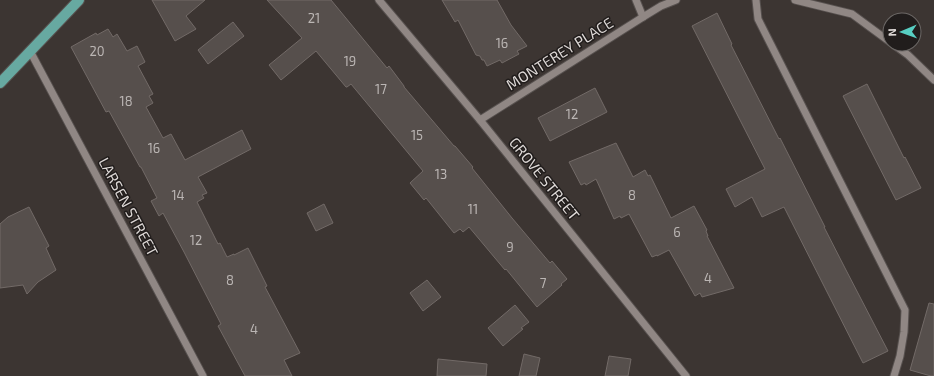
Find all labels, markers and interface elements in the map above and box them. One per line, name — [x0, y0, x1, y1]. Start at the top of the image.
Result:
house number: 21 — [308, 10, 320, 26]
north arrow — [882, 12, 922, 52]
street label: MONTEREY PLACE — [503, 13, 616, 93]
text: N — [885, 28, 898, 37]
house number: 16 — [496, 35, 508, 51]
house number: 20 — [89, 43, 105, 59]
house number: 19 — [344, 53, 356, 69]
house number: 17 — [375, 81, 387, 97]
house number: 18 — [119, 93, 133, 109]
house number: 12 — [566, 106, 578, 122]
house number: 15 — [411, 127, 423, 143]
street label: GROVE STREET — [506, 133, 584, 224]
house number: 16 — [148, 140, 160, 156]
street label: LARSEN STREET — [95, 154, 163, 259]
house number: 13 — [435, 166, 447, 182]
house number: 14 — [171, 187, 185, 203]
house number: 8 — [628, 187, 636, 203]
house number: 11 — [468, 201, 478, 217]
house number: 6 — [673, 224, 681, 240]
house number: 12 — [190, 232, 202, 248]
house number: 9 — [506, 239, 514, 255]
house number: 4 — [704, 270, 712, 286]
house number: 8 — [226, 272, 234, 288]
house number: 7 — [540, 275, 547, 291]
house number: 4 — [250, 321, 258, 337]

